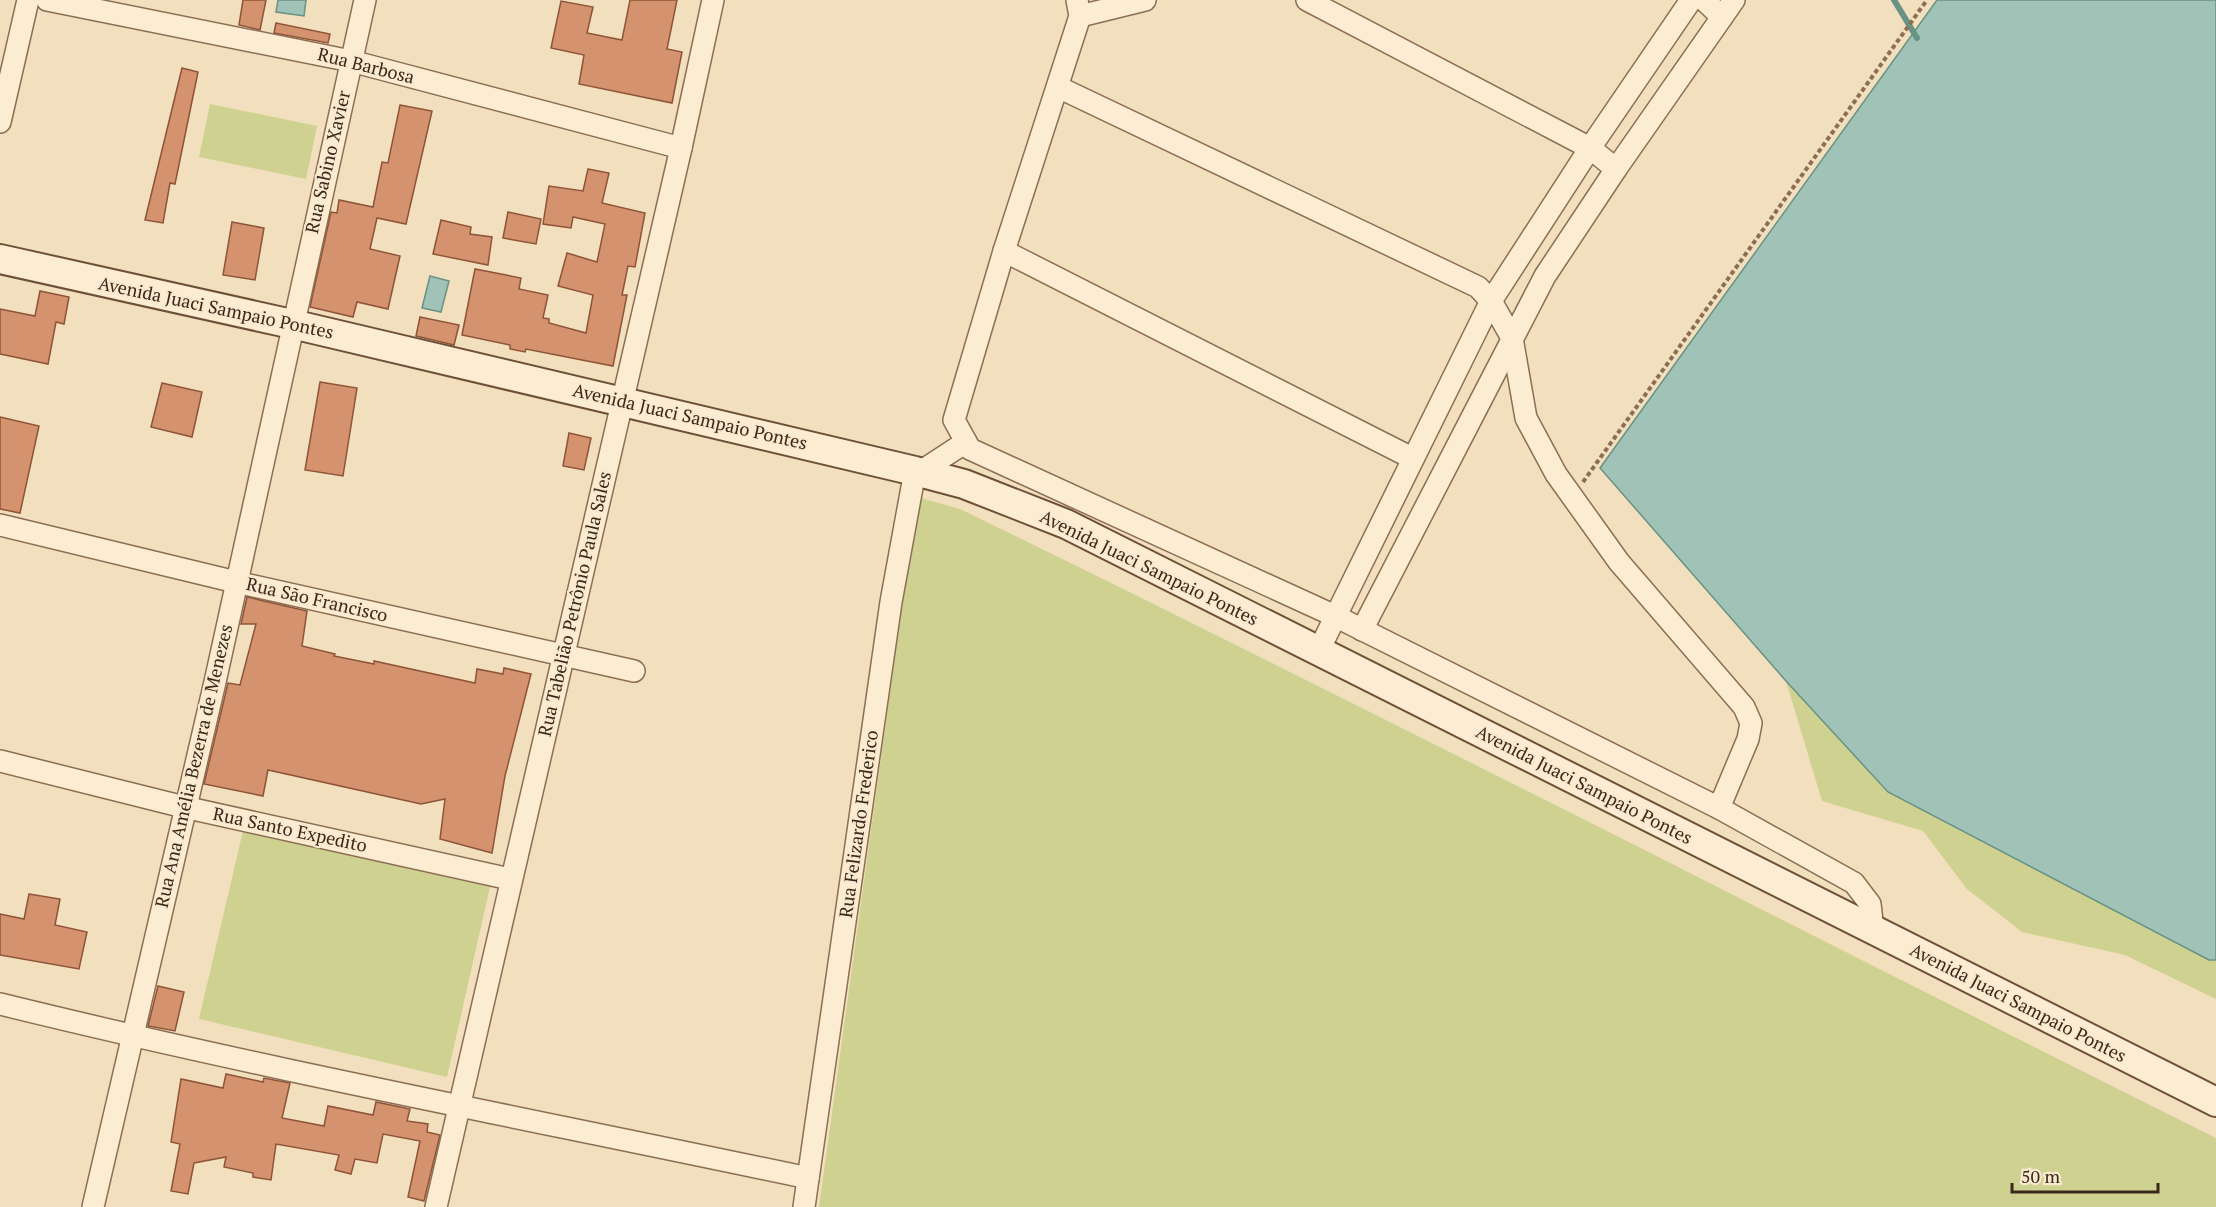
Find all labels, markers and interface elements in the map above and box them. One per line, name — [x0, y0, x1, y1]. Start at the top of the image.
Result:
street label: Rua Barbosa — [315, 41, 417, 89]
street label: Rua Sabino Xavier — [299, 88, 355, 236]
street label: Avenida Juaci Sampaio Pontes — [96, 270, 336, 344]
street label: Avenida Juaci Sampaio Pontes — [571, 377, 810, 455]
street label: Rua Tabelião Petrônio Paula Sales — [532, 469, 616, 739]
street label: Avenida Juaci Sampaio Pontes — [1036, 504, 1262, 630]
street label: Rua São Francisco — [244, 571, 390, 627]
street label: Rua Ana Amélia Bezerra de Menezes — [149, 622, 237, 910]
street label: Avenida Juaci Sampaio Pontes — [1472, 719, 1697, 849]
street label: Rua Felizardo Frederico — [833, 728, 883, 919]
street label: Rua Santo Expedito — [211, 801, 369, 857]
street label: Avenida Juaci Sampaio Pontes — [1906, 937, 2131, 1067]
scale bar — [2012, 1156, 2158, 1194]
text: 50 m — [2021, 1164, 2061, 1188]

